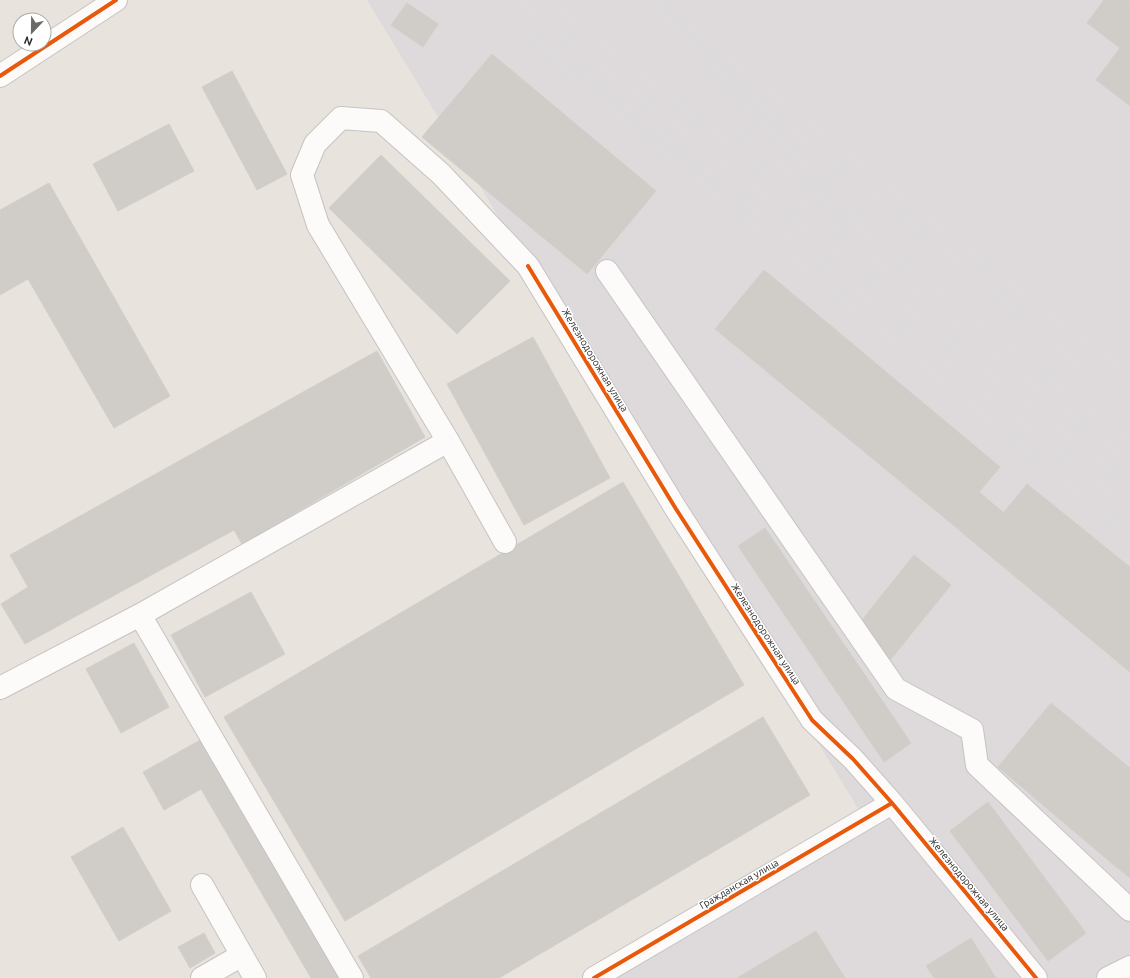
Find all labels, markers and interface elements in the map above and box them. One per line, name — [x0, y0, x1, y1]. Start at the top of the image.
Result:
north arrow — [12, 12, 52, 52]
text: N — [22, 34, 34, 48]
street label: Железнодорожная улица — [560, 306, 630, 414]
street label: Железнодорожная улица — [729, 581, 803, 687]
street label: Железнодорожная улица — [927, 835, 1011, 933]
street label: Гражданская улица — [697, 857, 781, 911]

